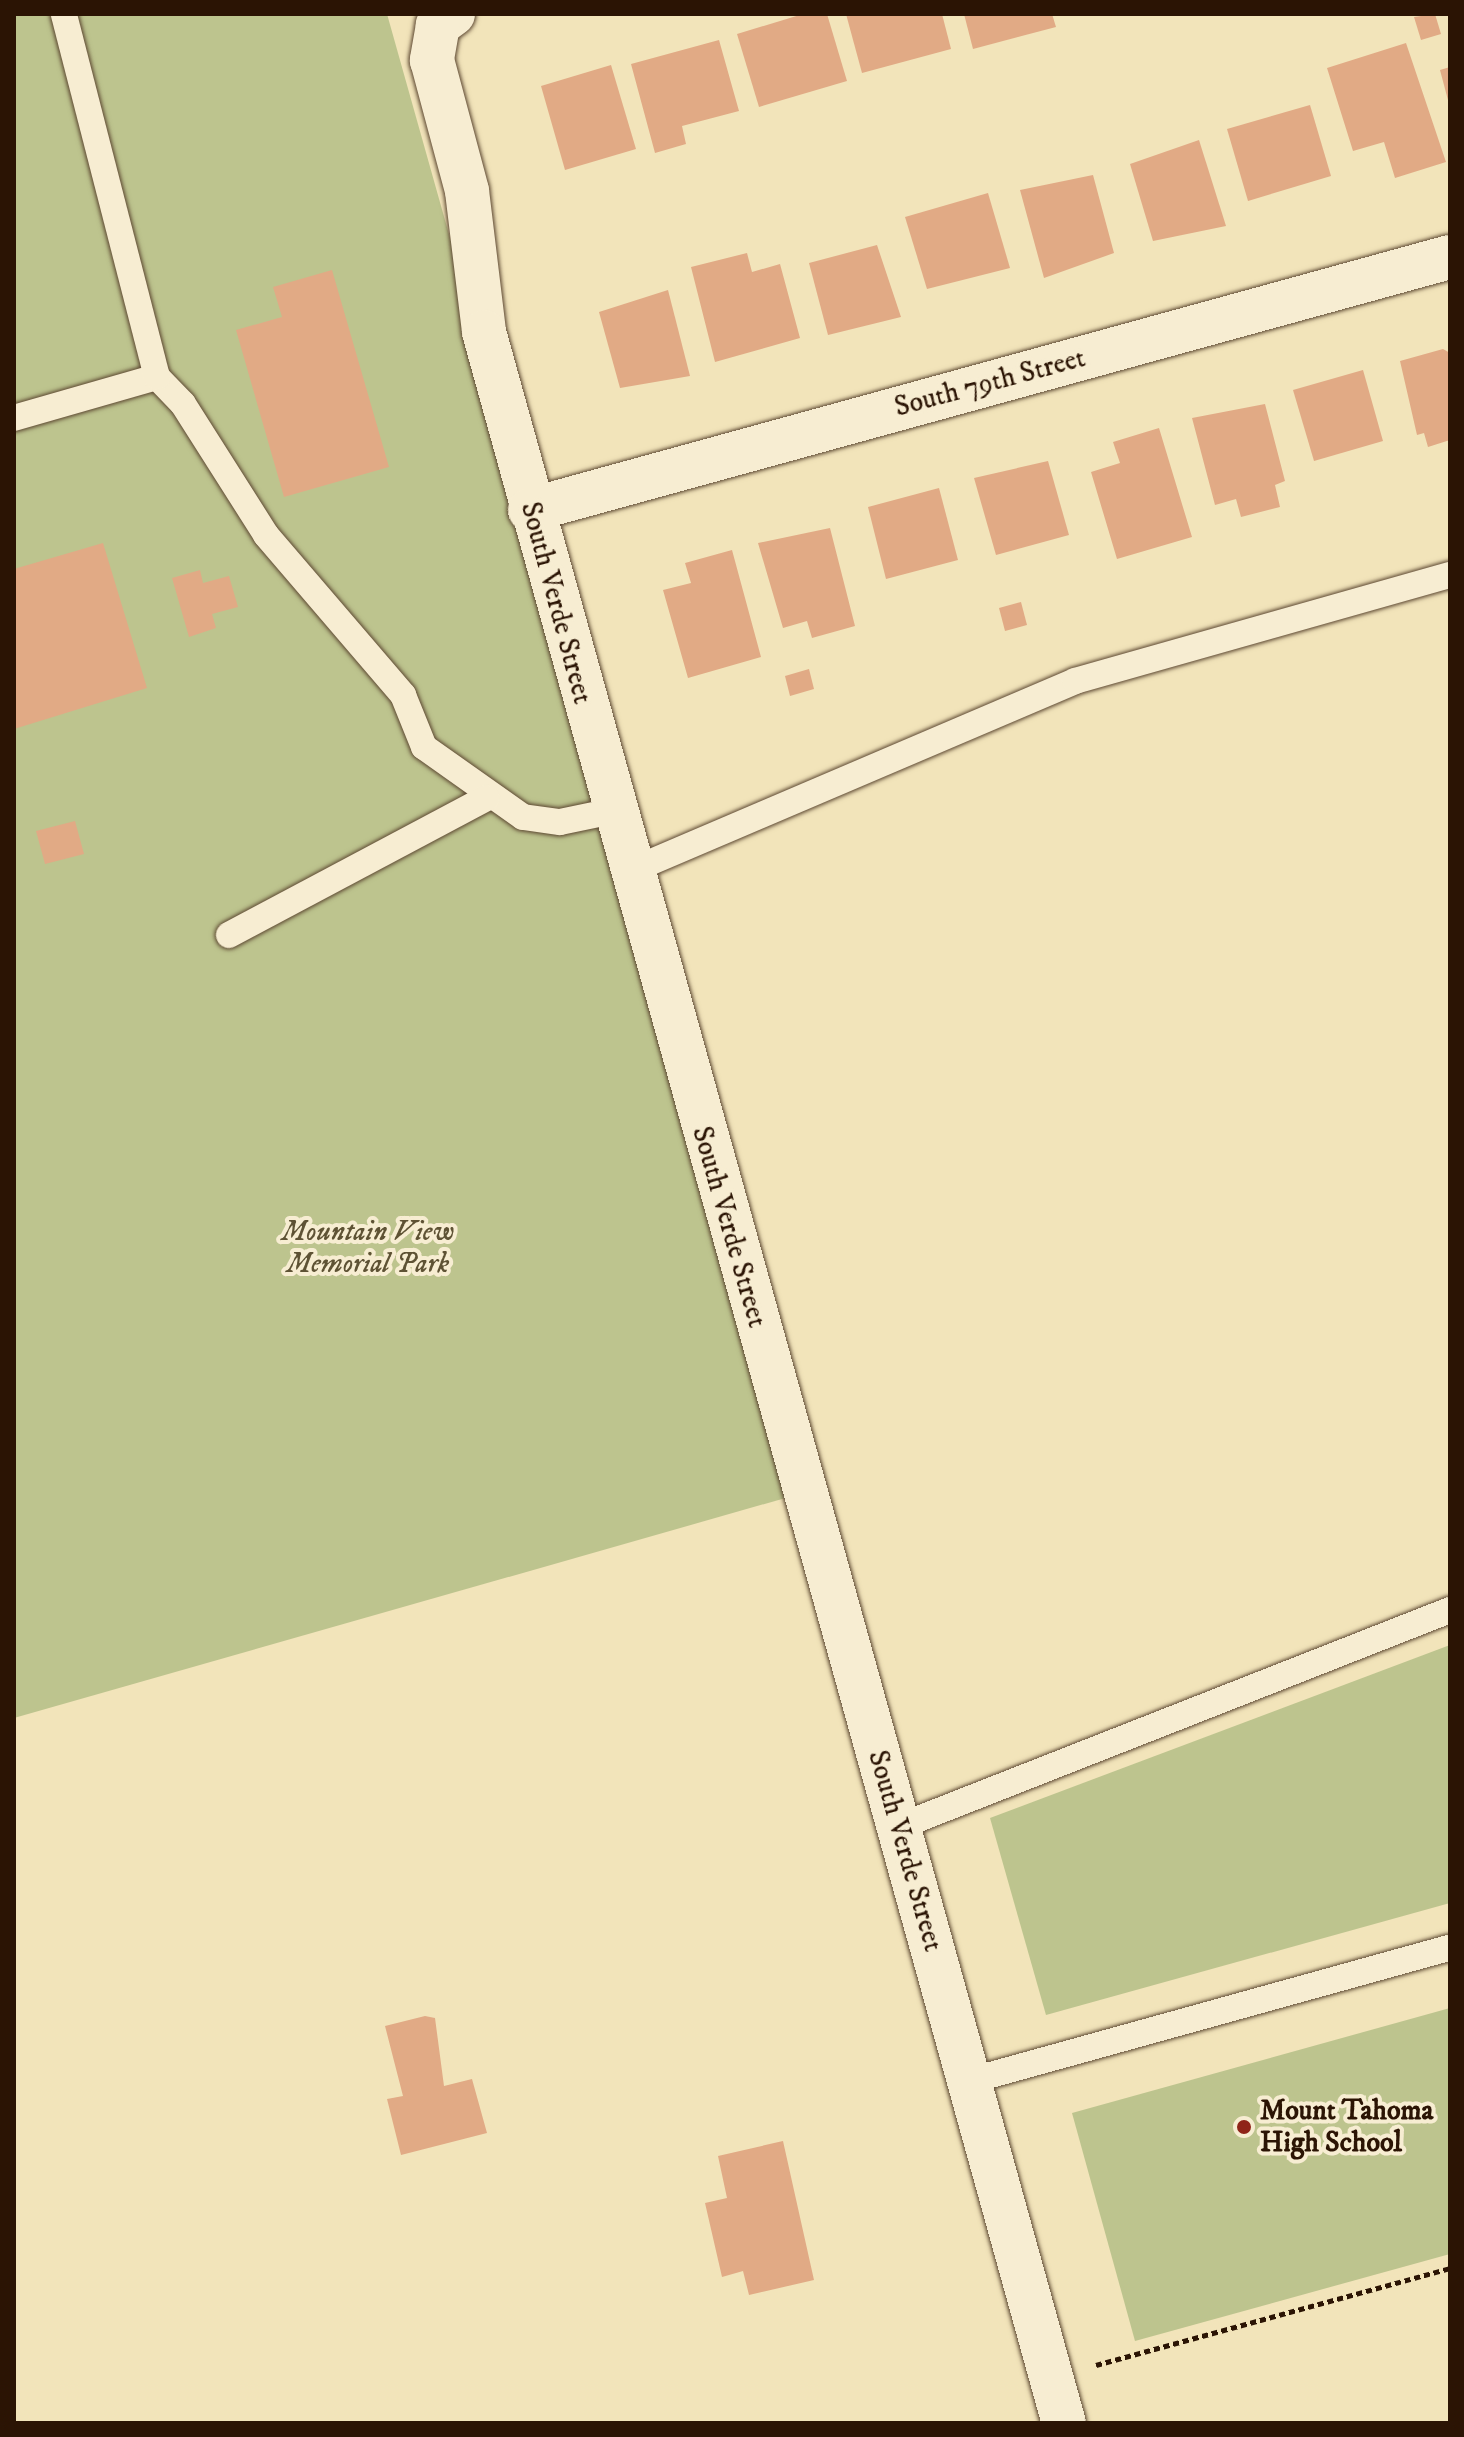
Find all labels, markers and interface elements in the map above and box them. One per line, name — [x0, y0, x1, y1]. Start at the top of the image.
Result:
street label: South 79th Street — [891, 341, 1089, 425]
street label: South Verde Street — [513, 498, 599, 708]
street label: South Verde Street — [684, 1123, 774, 1331]
park label: Mountain View Memorial Park — [282, 1215, 454, 1281]
street label: South Verde Street — [860, 1747, 950, 1955]
place label: Mount Tahoma High School — [1260, 2094, 1434, 2160]
marker: Mount Tahoma High School — [1235, 2118, 1253, 2136]

